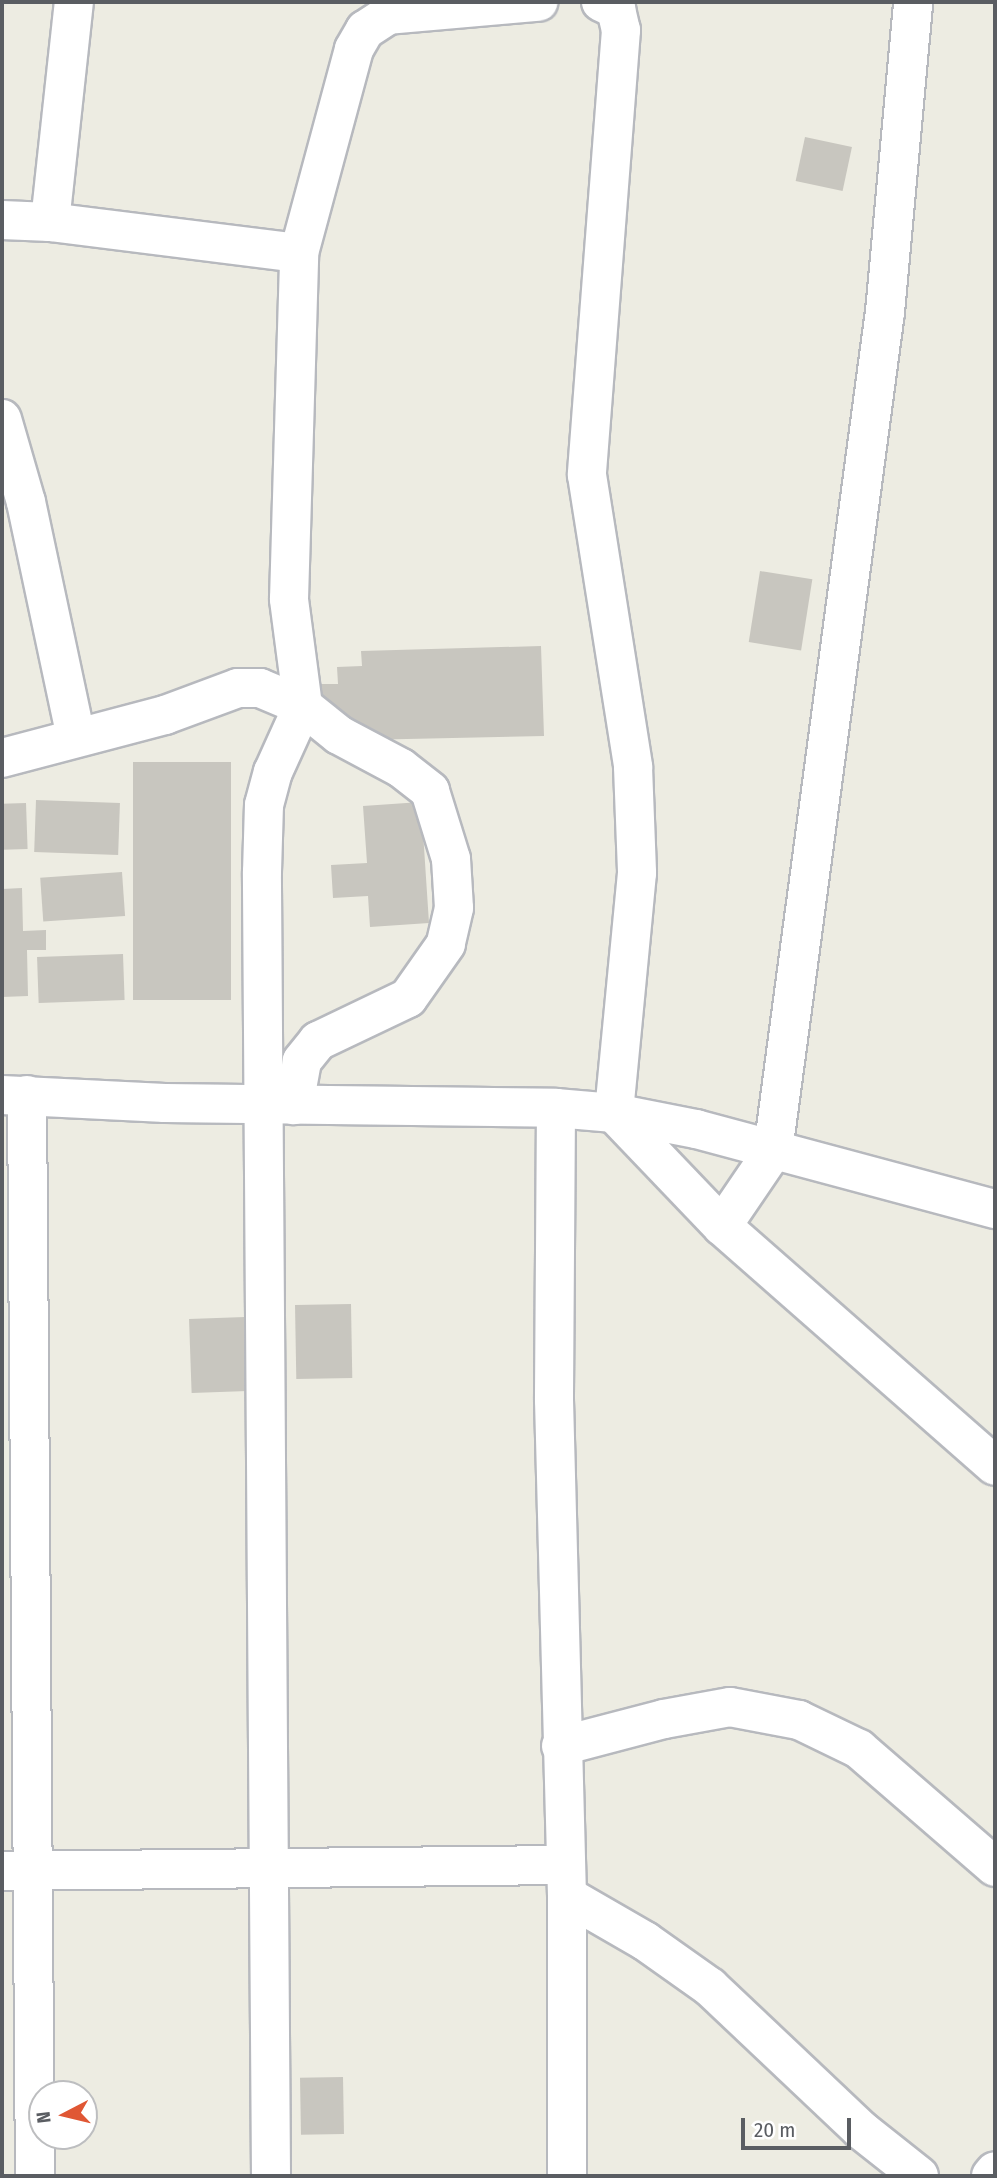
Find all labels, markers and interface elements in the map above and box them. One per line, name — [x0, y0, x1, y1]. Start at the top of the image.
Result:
north arrow — [28, 2080, 98, 2150]
scale bar — [745, 2104, 855, 2148]
text: N — [32, 2110, 56, 2124]
text: 20 m — [754, 2117, 795, 2143]

